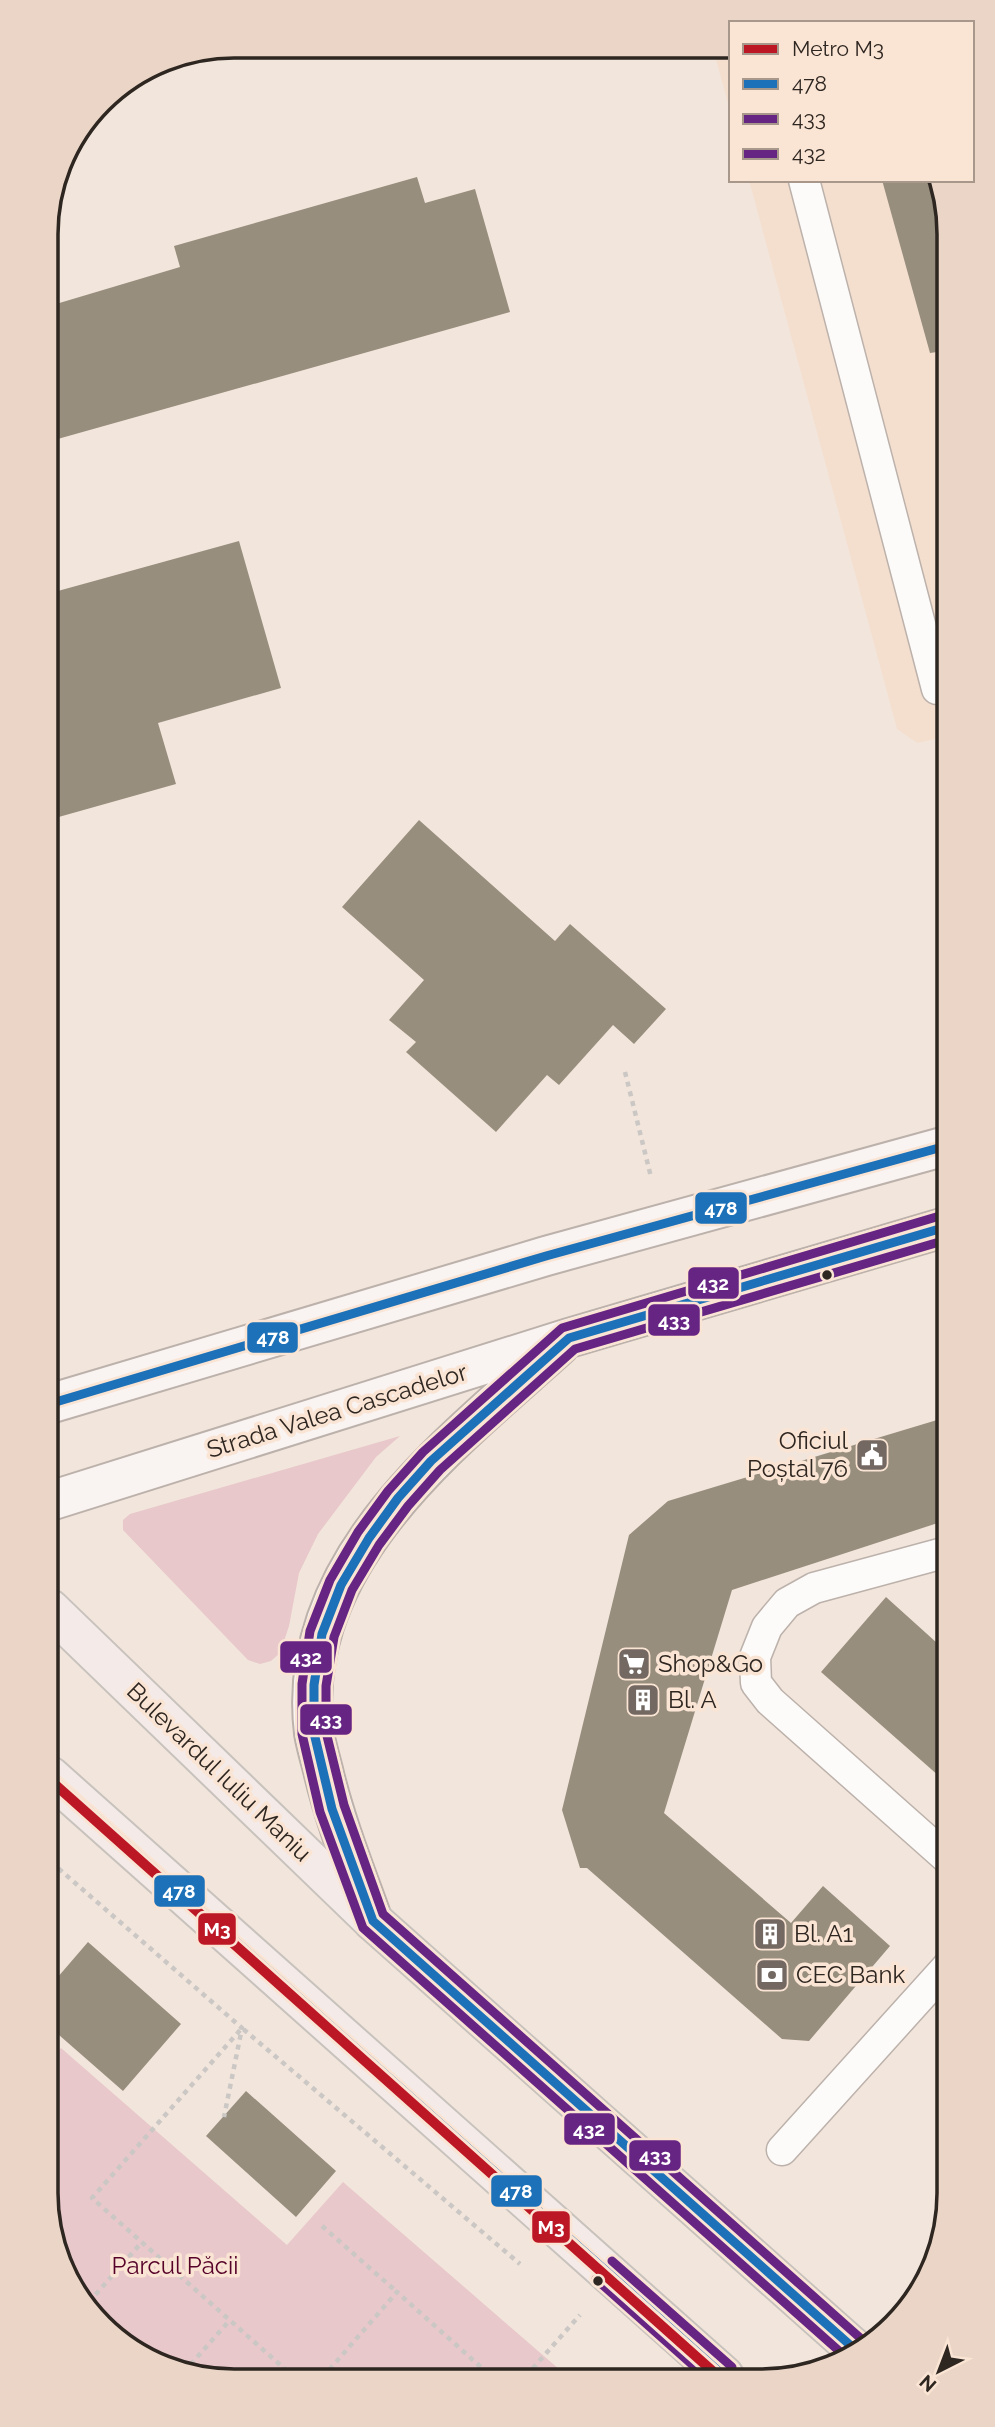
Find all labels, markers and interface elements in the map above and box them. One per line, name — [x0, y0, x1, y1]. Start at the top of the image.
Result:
legend — [729, 21, 974, 182]
text: Metro M3 — [792, 36, 884, 61]
text: 478 — [792, 71, 827, 96]
text: 433 — [792, 106, 826, 131]
text: 432 — [792, 141, 826, 166]
line badge: 478 — [694, 1191, 748, 1225]
text: 478 — [705, 1197, 737, 1219]
line badge: 432 — [687, 1266, 740, 1300]
unlabelled marker — [820, 1268, 834, 1282]
text: 432 — [697, 1272, 729, 1294]
line badge: 433 — [647, 1303, 701, 1337]
text: 433 — [658, 1309, 690, 1331]
line badge: 478 — [246, 1321, 299, 1354]
text: 478 — [257, 1326, 289, 1348]
street label: Strada Valea Cascadelor — [203, 1357, 471, 1464]
place label: Oficiul Poștal 76 — [747, 1426, 848, 1483]
public building icon: Oficiul Poștal 76 — [853, 1436, 891, 1474]
line badge: 432 — [279, 1640, 333, 1674]
supermarket icon: Shop&Go — [615, 1645, 653, 1683]
text: 432 — [290, 1646, 322, 1668]
place label: Shop&Go — [658, 1649, 763, 1678]
street label: Bulevardul Iuliu Maniu — [121, 1676, 318, 1867]
building icon: Bl. A — [624, 1681, 662, 1719]
place label: Bl. A — [668, 1685, 717, 1714]
line badge: 433 — [299, 1703, 353, 1736]
text: 433 — [310, 1708, 342, 1730]
line badge: 478 — [153, 1874, 206, 1908]
text: 478 — [163, 1880, 195, 1902]
line badge: M3 — [197, 1912, 237, 1946]
building icon: Bl. A1 — [751, 1915, 789, 1953]
text: M3 — [203, 1918, 231, 1940]
place label: Bl. A1 — [794, 1919, 853, 1948]
bank icon: CEC Bank — [753, 1956, 791, 1994]
place label: CEC Bank — [796, 1960, 905, 1989]
line badge: 432 — [563, 2112, 616, 2146]
text: 432 — [573, 2118, 605, 2140]
line badge: 433 — [628, 2139, 682, 2172]
text: 433 — [639, 2144, 671, 2166]
line badge: 478 — [490, 2174, 543, 2208]
text: 478 — [500, 2180, 532, 2202]
line badge: M3 — [531, 2210, 571, 2244]
text: M3 — [537, 2216, 565, 2238]
park label: Parcul Păcii — [112, 2251, 238, 2280]
unlabelled marker — [591, 2274, 605, 2288]
north arrow — [904, 2336, 974, 2406]
text: N — [915, 2371, 940, 2397]

